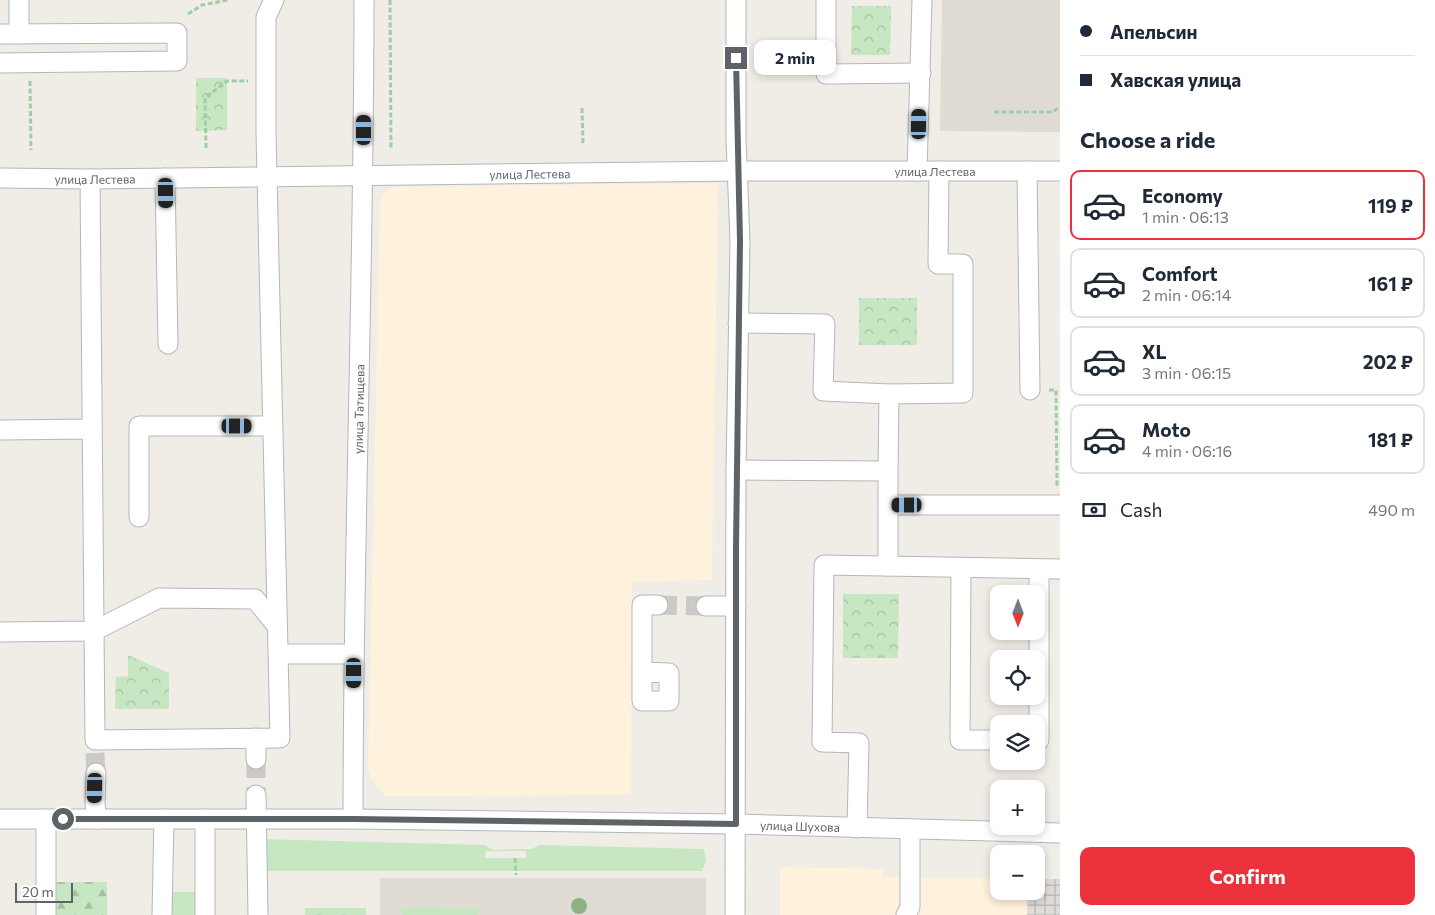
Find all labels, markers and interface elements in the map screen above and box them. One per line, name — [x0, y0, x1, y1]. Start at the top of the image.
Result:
text: Апельсин — [1110, 20, 1197, 43]
callout: 2 min — [754, 40, 836, 76]
route end — [725, 47, 747, 69]
text: 2 min — [775, 48, 815, 67]
text: Хавская улица — [1110, 68, 1241, 91]
car — [911, 109, 926, 139]
car — [356, 115, 371, 145]
text: Choose a ride — [1080, 126, 1215, 153]
street label: улица Лестева — [894, 164, 975, 178]
street label: улица Лестева — [489, 166, 571, 181]
street label: улица Лестева — [54, 171, 136, 186]
car — [158, 178, 173, 208]
icon: car — [1082, 183, 1127, 228]
text: Economy — [1142, 184, 1223, 207]
text: 119 ₽ — [1368, 194, 1413, 217]
text: 1 min · 06:13 — [1142, 207, 1229, 226]
icon: car — [1082, 261, 1127, 306]
text: Comfort — [1142, 262, 1218, 285]
text: 161 ₽ — [1368, 272, 1413, 295]
text: 2 min · 06:14 — [1142, 285, 1231, 304]
icon: car — [1082, 339, 1127, 384]
text: XL — [1142, 340, 1167, 363]
text: 202 ₽ — [1363, 350, 1413, 373]
text: 3 min · 06:15 — [1142, 363, 1231, 382]
street label: улица Татищева — [351, 364, 366, 454]
icon: car — [1082, 417, 1127, 462]
text: Moto — [1142, 418, 1191, 441]
car — [222, 419, 252, 434]
text: 181 ₽ — [1368, 428, 1413, 451]
text: 4 min · 06:16 — [1142, 441, 1232, 460]
icon: cash — [1080, 496, 1108, 524]
car — [892, 498, 922, 513]
text: Cash — [1120, 498, 1162, 521]
text: 490 m — [1368, 500, 1415, 519]
north arrow — [990, 585, 1045, 640]
map controls — [990, 585, 1045, 900]
button: locate — [990, 650, 1045, 705]
car — [346, 658, 361, 688]
button: layers — [990, 715, 1045, 770]
car — [87, 773, 102, 803]
button: + — [990, 780, 1045, 835]
route start — [52, 808, 74, 830]
street label: улица Шухова — [760, 818, 840, 834]
button: − — [990, 845, 1045, 900]
button: Confirm — [1080, 847, 1415, 905]
scale bar — [15, 880, 72, 903]
text: 20 m — [22, 883, 54, 900]

